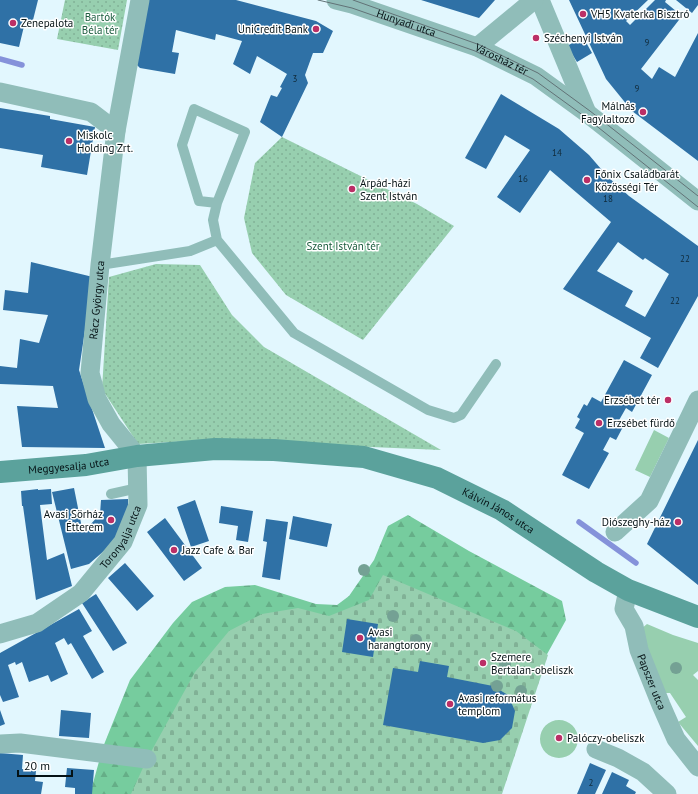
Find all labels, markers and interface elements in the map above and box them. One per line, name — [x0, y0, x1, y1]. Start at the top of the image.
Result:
street label: Hunyadi utca — [375, 6, 438, 39]
place label: VH5 Kvaterka Bisztró — [590, 7, 689, 21]
marker: VH5 Kvaterka Bisztró — [578, 9, 588, 19]
park label: Bartók Béla tér — [82, 10, 119, 37]
place label: Zenepalota — [21, 16, 73, 30]
marker: Zenepalota — [8, 18, 18, 28]
place label: UniCredit Bank — [238, 22, 309, 36]
marker: UniCredit Bank — [311, 24, 321, 34]
place label: Széchenyi István — [544, 31, 622, 45]
marker: Széchenyi István — [531, 33, 541, 43]
house number: 9 — [645, 37, 650, 48]
street label: Városház tér — [472, 40, 531, 78]
house number: 3 — [293, 73, 298, 84]
house number: 9 — [635, 83, 640, 94]
place label: Málnás Fagylaltozó — [581, 99, 635, 126]
marker: Málnás Fagylaltozó — [638, 107, 648, 117]
place label: Miskolc Holding Zrt. — [77, 128, 133, 155]
marker: Miskolc Holding Zrt. — [64, 136, 74, 146]
house number: 14 — [552, 147, 562, 158]
place label: Főnix Családbarát Közösségi Tér — [595, 167, 679, 194]
house number: 16 — [518, 173, 528, 184]
marker: Főnix Családbarát Közösségi Tér — [582, 175, 592, 185]
place label: Árpád-házi Szent István — [360, 176, 417, 203]
marker: Árpád-házi Szent István — [347, 184, 357, 194]
house number: 18 — [603, 193, 613, 204]
park label: Szent István tér — [306, 239, 380, 253]
house number: 22 — [680, 253, 690, 264]
street label: Rácz György utca — [86, 260, 107, 340]
house number: 22 — [670, 295, 680, 306]
place label: Erzsébet tér — [604, 393, 660, 407]
marker: Erzsébet tér — [663, 395, 673, 405]
place label: Erzsébet fürdő — [607, 416, 675, 430]
marker: Erzsébet fürdő — [594, 418, 604, 428]
street label: Meggyesalja utca — [28, 454, 110, 477]
street label: Kálvin János utca — [460, 485, 537, 536]
street label: Toronyalja utca — [97, 503, 144, 572]
place label: Avasi Sörház Étterem — [44, 507, 103, 534]
marker: Avasi Sörház Étterem — [106, 515, 116, 525]
place label: Diószeghy-ház — [602, 515, 670, 529]
marker: Diószeghy-ház — [673, 517, 683, 527]
place label: Jazz Cafe & Bar — [181, 543, 254, 557]
marker: Jazz Cafe & Bar — [169, 545, 179, 555]
place label: Avasi harangtorony — [368, 625, 432, 652]
marker: Avasi harangtorony — [355, 633, 365, 643]
place label: Szemere Bertalan-obeliszk — [491, 650, 574, 677]
street label: Papszer utca — [634, 652, 669, 712]
marker: Szemere Bertalan-obeliszk — [478, 658, 488, 668]
place label: Avasi református templom — [458, 691, 537, 718]
marker: Avasi református templom — [445, 699, 455, 709]
place label: Palóczy-obeliszk — [567, 731, 645, 745]
marker: Palóczy-obeliszk — [554, 733, 564, 743]
scale bar — [18, 752, 72, 778]
text: 20 m — [24, 758, 50, 773]
house number: 2 — [589, 777, 594, 788]

